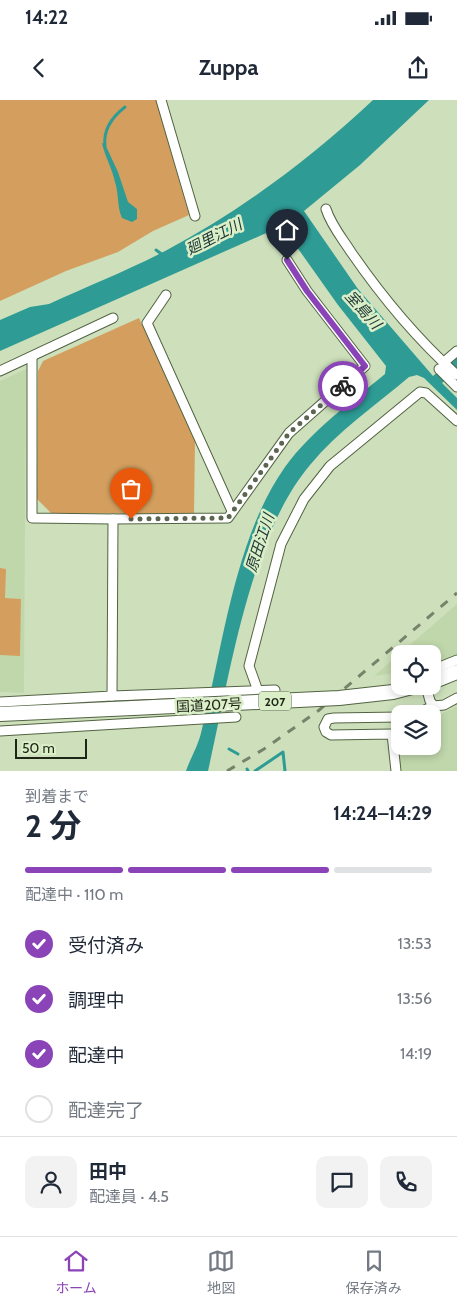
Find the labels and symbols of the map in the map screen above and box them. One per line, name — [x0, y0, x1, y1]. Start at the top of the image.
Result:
pin — [266, 209, 308, 260]
water label: 廻里江川 — [183, 214, 247, 259]
water label: 室島川 — [341, 287, 386, 334]
courier — [318, 361, 368, 411]
pin — [110, 468, 152, 519]
water label: 原田江川 — [242, 510, 278, 574]
road number: 207 — [259, 692, 291, 710]
street label: 国道207号 — [176, 694, 242, 716]
scale bar — [15, 736, 88, 759]

